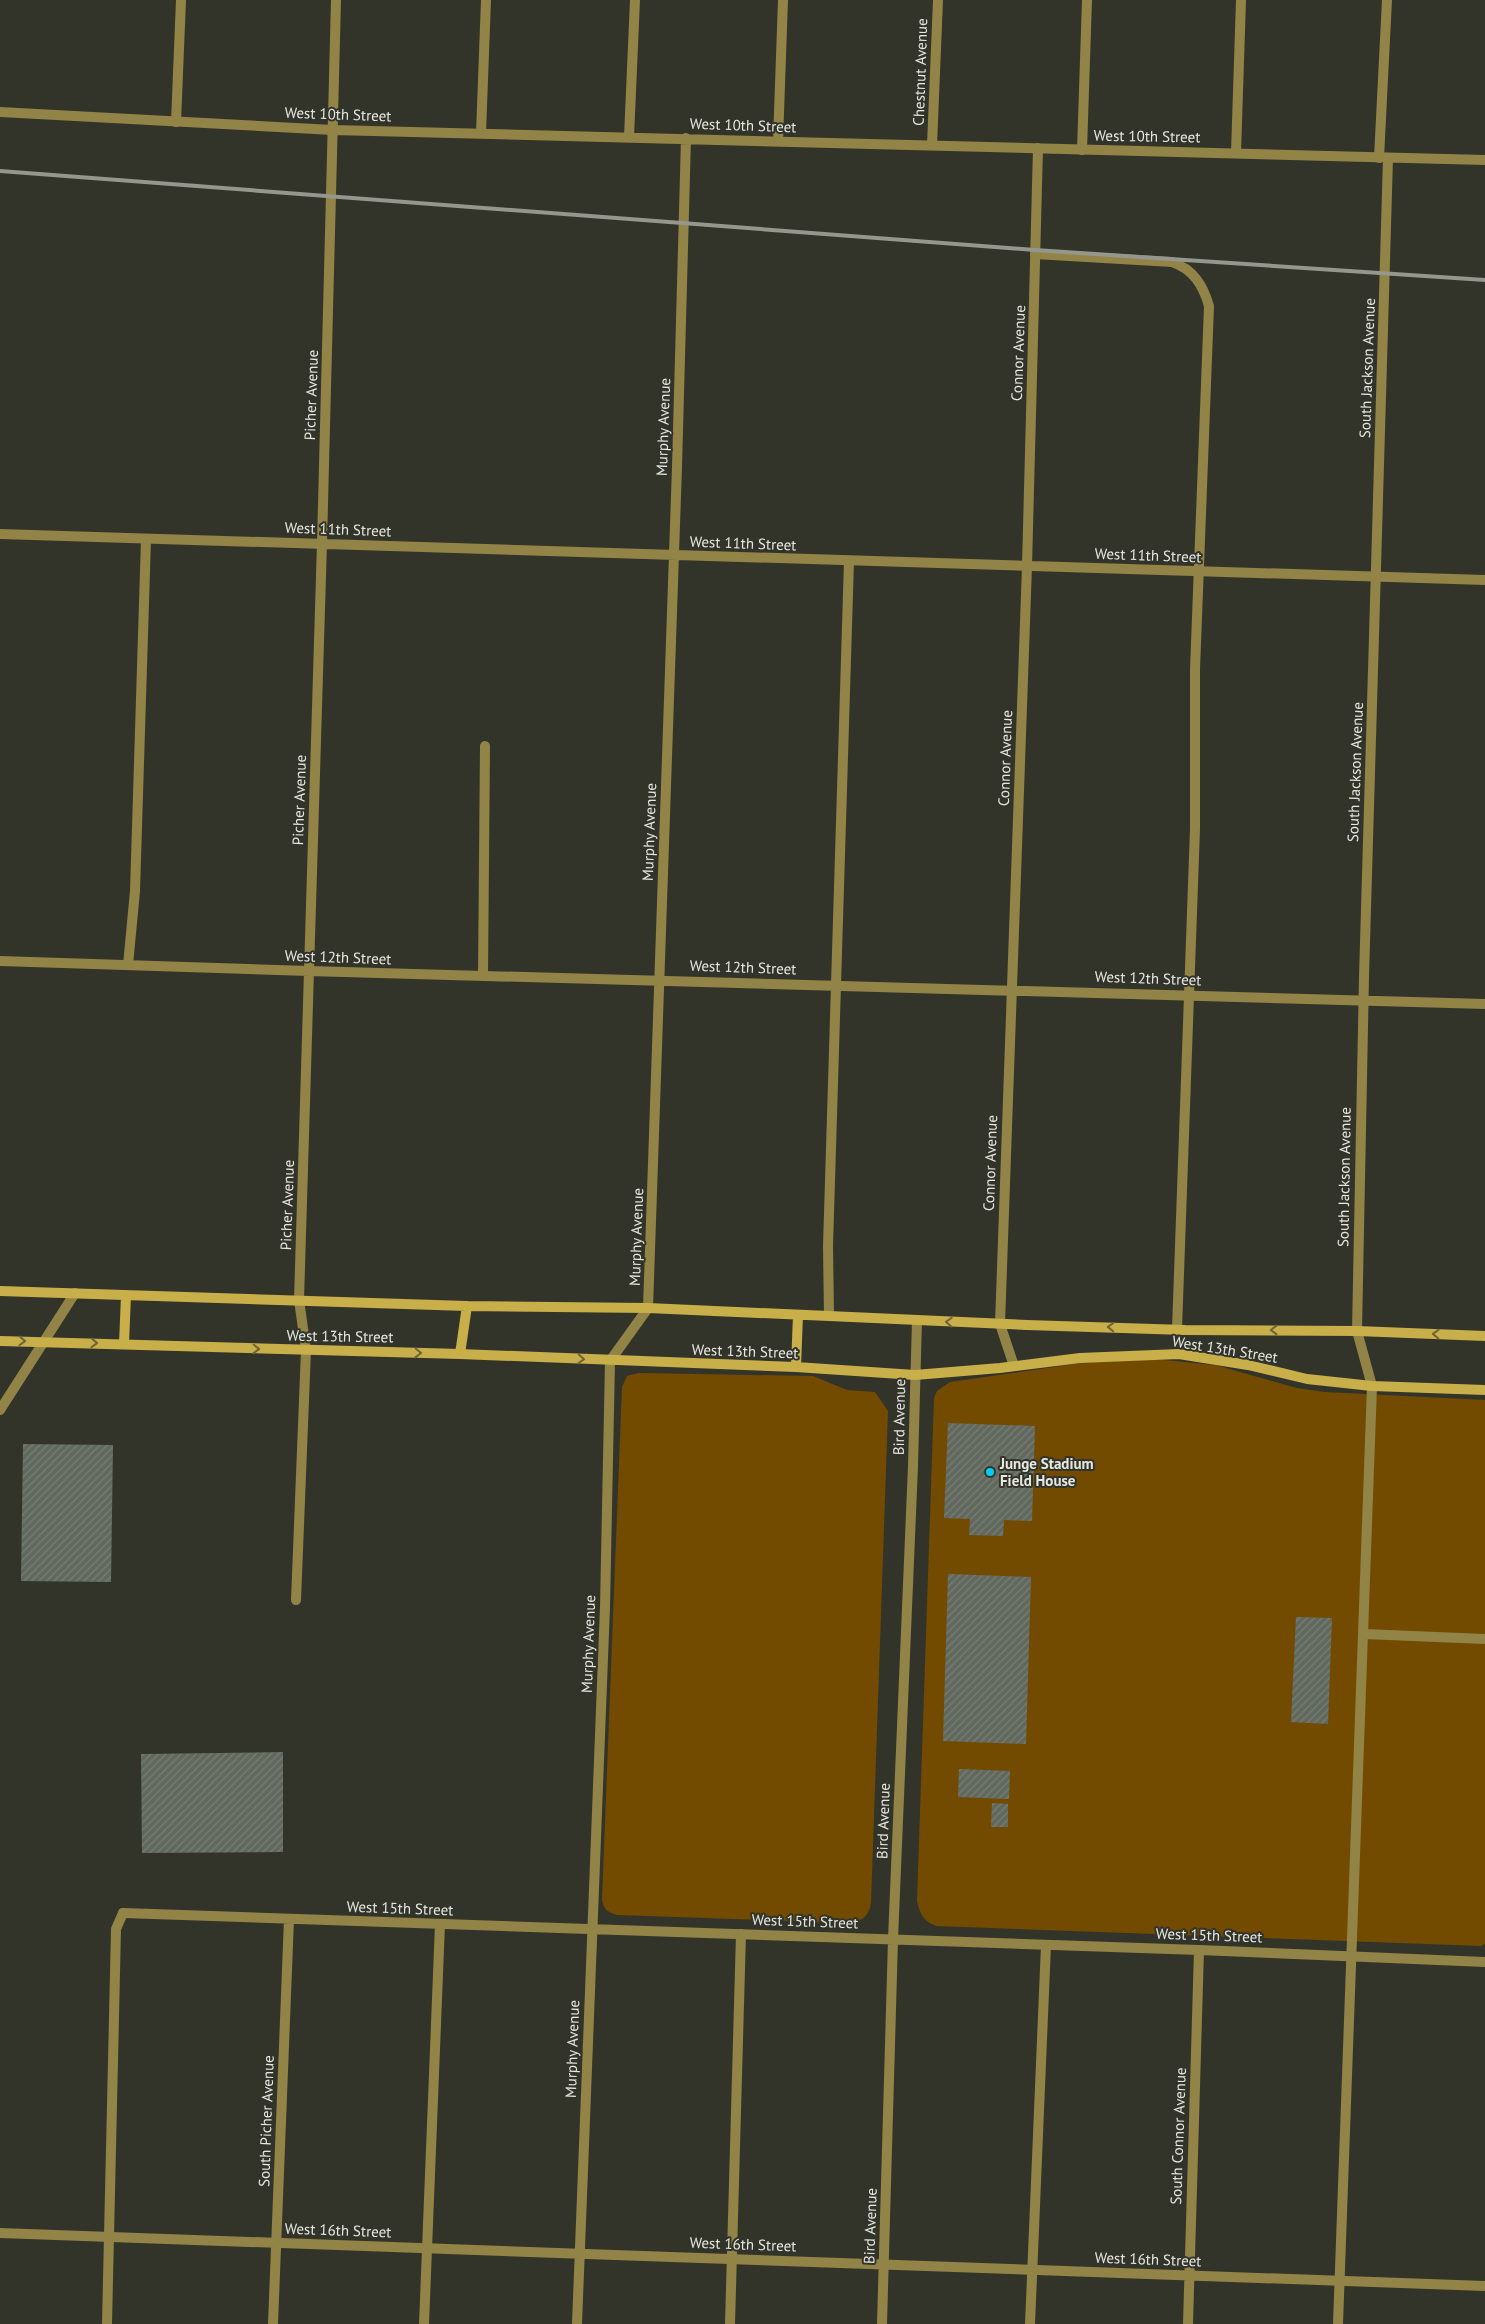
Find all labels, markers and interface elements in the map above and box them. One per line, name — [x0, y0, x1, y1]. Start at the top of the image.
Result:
street label: Chestnut Avenue — [909, 18, 931, 126]
street label: West 10th Street — [284, 103, 392, 125]
street label: West 10th Street — [689, 114, 797, 136]
street label: West 10th Street — [1093, 126, 1201, 146]
street label: South Jackson Avenue — [1355, 298, 1379, 438]
street label: Connor Avenue — [1007, 305, 1029, 401]
street label: Picher Avenue — [300, 349, 322, 441]
street label: Murphy Avenue — [652, 378, 674, 476]
street label: West 11th Street — [284, 518, 392, 540]
street label: West 11th Street — [689, 532, 797, 554]
street label: West 11th Street — [1094, 544, 1202, 566]
street label: South Jackson Avenue — [1343, 702, 1367, 842]
street label: Connor Avenue — [994, 710, 1016, 806]
street label: Picher Avenue — [288, 754, 310, 846]
street label: Murphy Avenue — [638, 783, 660, 881]
street label: West 12th Street — [284, 946, 392, 968]
street label: West 12th Street — [689, 956, 797, 978]
street label: West 12th Street — [1094, 967, 1202, 989]
street label: South Jackson Avenue — [1333, 1107, 1355, 1247]
street label: Connor Avenue — [979, 1115, 1001, 1211]
street label: Picher Avenue — [276, 1159, 298, 1251]
street label: Murphy Avenue — [625, 1188, 647, 1286]
one-way arrow — [945, 1316, 953, 1327]
one-way arrow — [1107, 1322, 1115, 1333]
one-way arrow — [1270, 1325, 1278, 1335]
street label: West 13th Street — [286, 1326, 394, 1346]
one-way arrow — [1432, 1329, 1440, 1339]
street label: West 13th Street — [1171, 1331, 1279, 1367]
one-way arrow — [19, 1336, 27, 1347]
one-way arrow — [90, 1338, 98, 1349]
street label: West 13th Street — [691, 1340, 799, 1362]
one-way arrow — [252, 1343, 260, 1354]
one-way arrow — [415, 1347, 423, 1358]
one-way arrow — [577, 1354, 585, 1365]
street label: Bird Avenue — [889, 1379, 909, 1455]
place label: Junge Stadium Field House — [999, 1454, 1094, 1490]
marker: Junge Stadium Field House — [984, 1466, 996, 1478]
street label: Murphy Avenue — [577, 1595, 599, 1693]
street label: Bird Avenue — [872, 1783, 894, 1859]
street label: West 15th Street — [346, 1897, 454, 1919]
street label: West 15th Street — [751, 1910, 859, 1932]
street label: West 15th Street — [1155, 1924, 1263, 1946]
street label: Murphy Avenue — [561, 2000, 583, 2098]
street label: South Picher Avenue — [254, 2055, 278, 2187]
street label: South Connor Avenue — [1166, 2067, 1190, 2205]
street label: Bird Avenue — [859, 2188, 881, 2264]
street label: West 16th Street — [284, 2219, 392, 2241]
street label: West 16th Street — [689, 2233, 797, 2255]
street label: West 16th Street — [1094, 2248, 1202, 2270]

